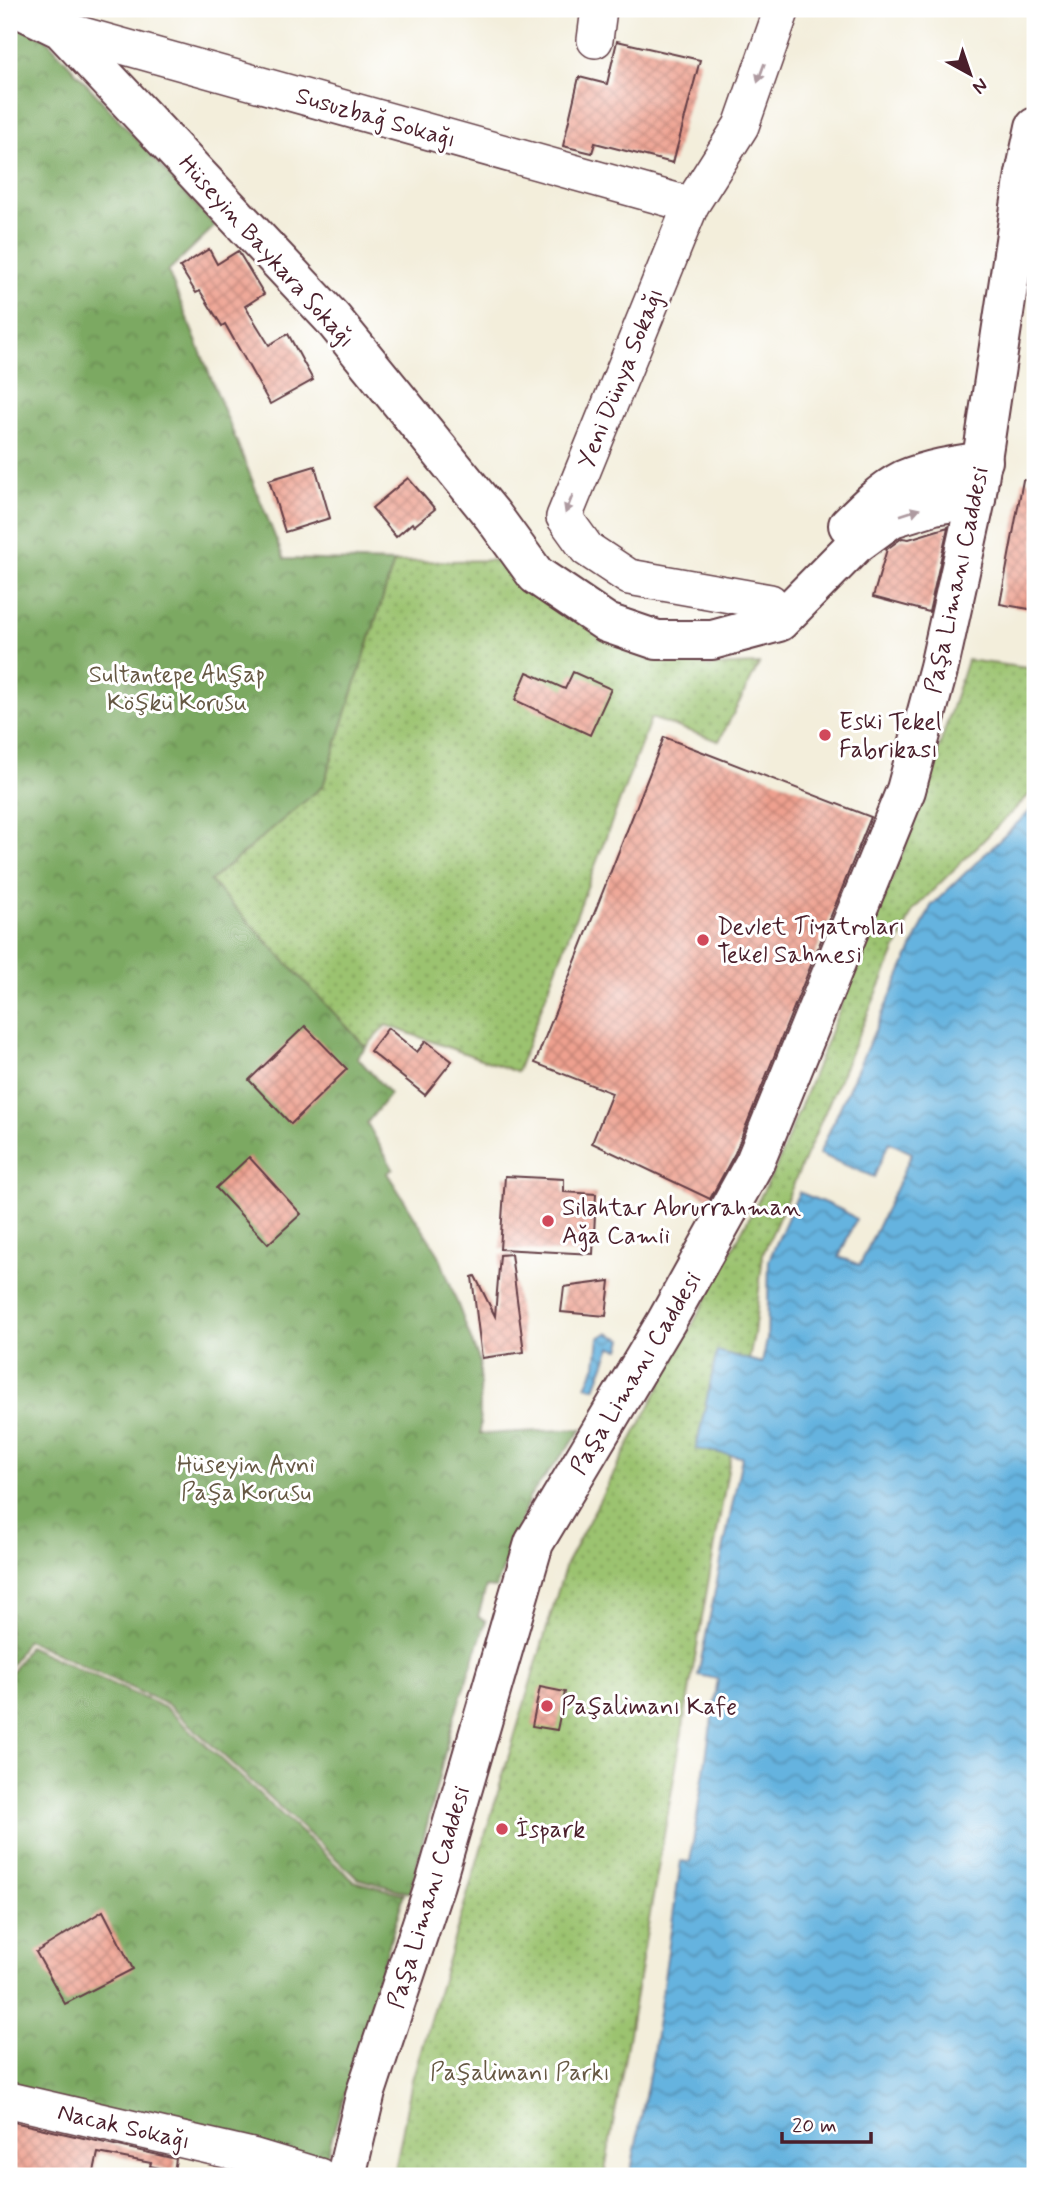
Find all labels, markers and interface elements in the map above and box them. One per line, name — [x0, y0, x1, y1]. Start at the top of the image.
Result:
north arrow — [936, 38, 1006, 108]
one-way arrow — [755, 63, 766, 84]
text: N — [967, 72, 993, 100]
street label: Susuzbağ Sokağı — [292, 81, 459, 156]
street label: Hüseyin Baykara Sokağı — [171, 149, 361, 355]
street label: Yeni Dünya Sokağı — [571, 284, 672, 473]
street label: Paşa Limanı Caddesi — [918, 464, 997, 696]
one-way arrow — [563, 494, 575, 514]
one-way arrow — [900, 507, 921, 517]
park label: Sultantepe Ahşap Köşkü Korusu — [89, 660, 265, 719]
place label: Eski Tekel Fabrikası — [839, 707, 942, 766]
marker: Eski Tekel Fabrikası — [817, 727, 833, 743]
place label: Devlet Tiyatroları Tekel Sahnesi — [717, 912, 905, 971]
marker: Devlet Tiyatroları Tekel Sahnesi — [695, 932, 711, 948]
place label: Silahtar Abrurrahman Ağa Camii — [562, 1193, 801, 1252]
marker: Silahtar Abrurrahman Ağa Camii — [540, 1213, 556, 1229]
street label: Paşa Limanı Caddesi — [564, 1267, 709, 1481]
park label: Hüseyin Avni Paşa Korusu — [177, 1450, 315, 1509]
place label: Paşalimanı Kafe — [561, 1692, 737, 1723]
marker: Paşalimanı Kafe — [539, 1698, 555, 1714]
street label: Paşa Limanı Caddesi — [381, 1782, 478, 2012]
place label: İspark — [516, 1815, 585, 1846]
marker: İspark — [494, 1821, 510, 1837]
park label: Paşalimanı Parkı — [430, 2058, 610, 2089]
street label: Nacak Sokağı — [54, 2097, 193, 2158]
scale bar — [782, 2101, 871, 2145]
text: 20 m — [792, 2112, 837, 2140]

